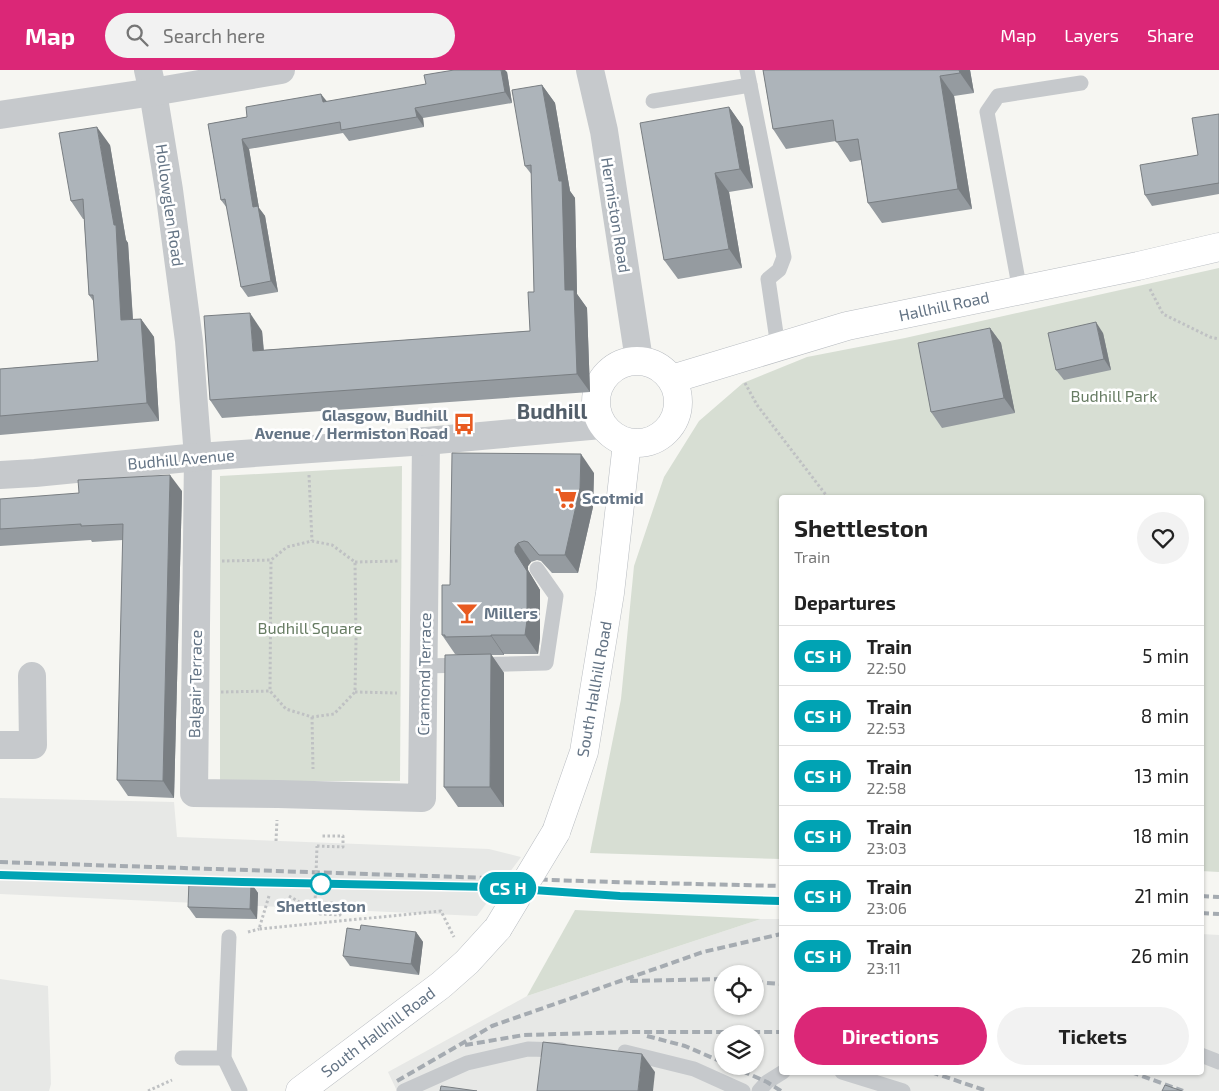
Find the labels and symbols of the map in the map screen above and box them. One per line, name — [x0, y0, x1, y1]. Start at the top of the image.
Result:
street label: Hollowglen Road — [152, 142, 188, 267]
street label: Hermiston Road — [598, 156, 635, 274]
street label: Hallhill Road — [897, 287, 991, 324]
park label: Budhill Park — [1071, 386, 1157, 405]
district label: Budhill — [517, 398, 587, 423]
place label: Glasgow, Budhill Avenue / Hermiston Road — [255, 405, 449, 442]
bus stop icon: Glasgow, Budhill Avenue / Hermiston Road — [451, 411, 477, 437]
street label: Budhill Avenue — [127, 444, 235, 473]
supermarket icon: Scotmid — [553, 485, 579, 511]
place label: Scotmid — [582, 488, 643, 507]
bar icon: Millers — [454, 600, 480, 626]
place label: Millers — [484, 603, 538, 622]
street label: Cramond Terrace — [413, 612, 434, 736]
park label: Budhill Square — [258, 618, 362, 637]
street label: South Hallhill Road — [572, 619, 615, 758]
street label: Balgair Terrace — [184, 630, 205, 738]
line badge: CS H — [473, 872, 543, 904]
marker: Shettleston — [310, 873, 332, 895]
place label: Shettleston — [276, 896, 366, 915]
street label: South Hallhill Road — [317, 983, 438, 1081]

